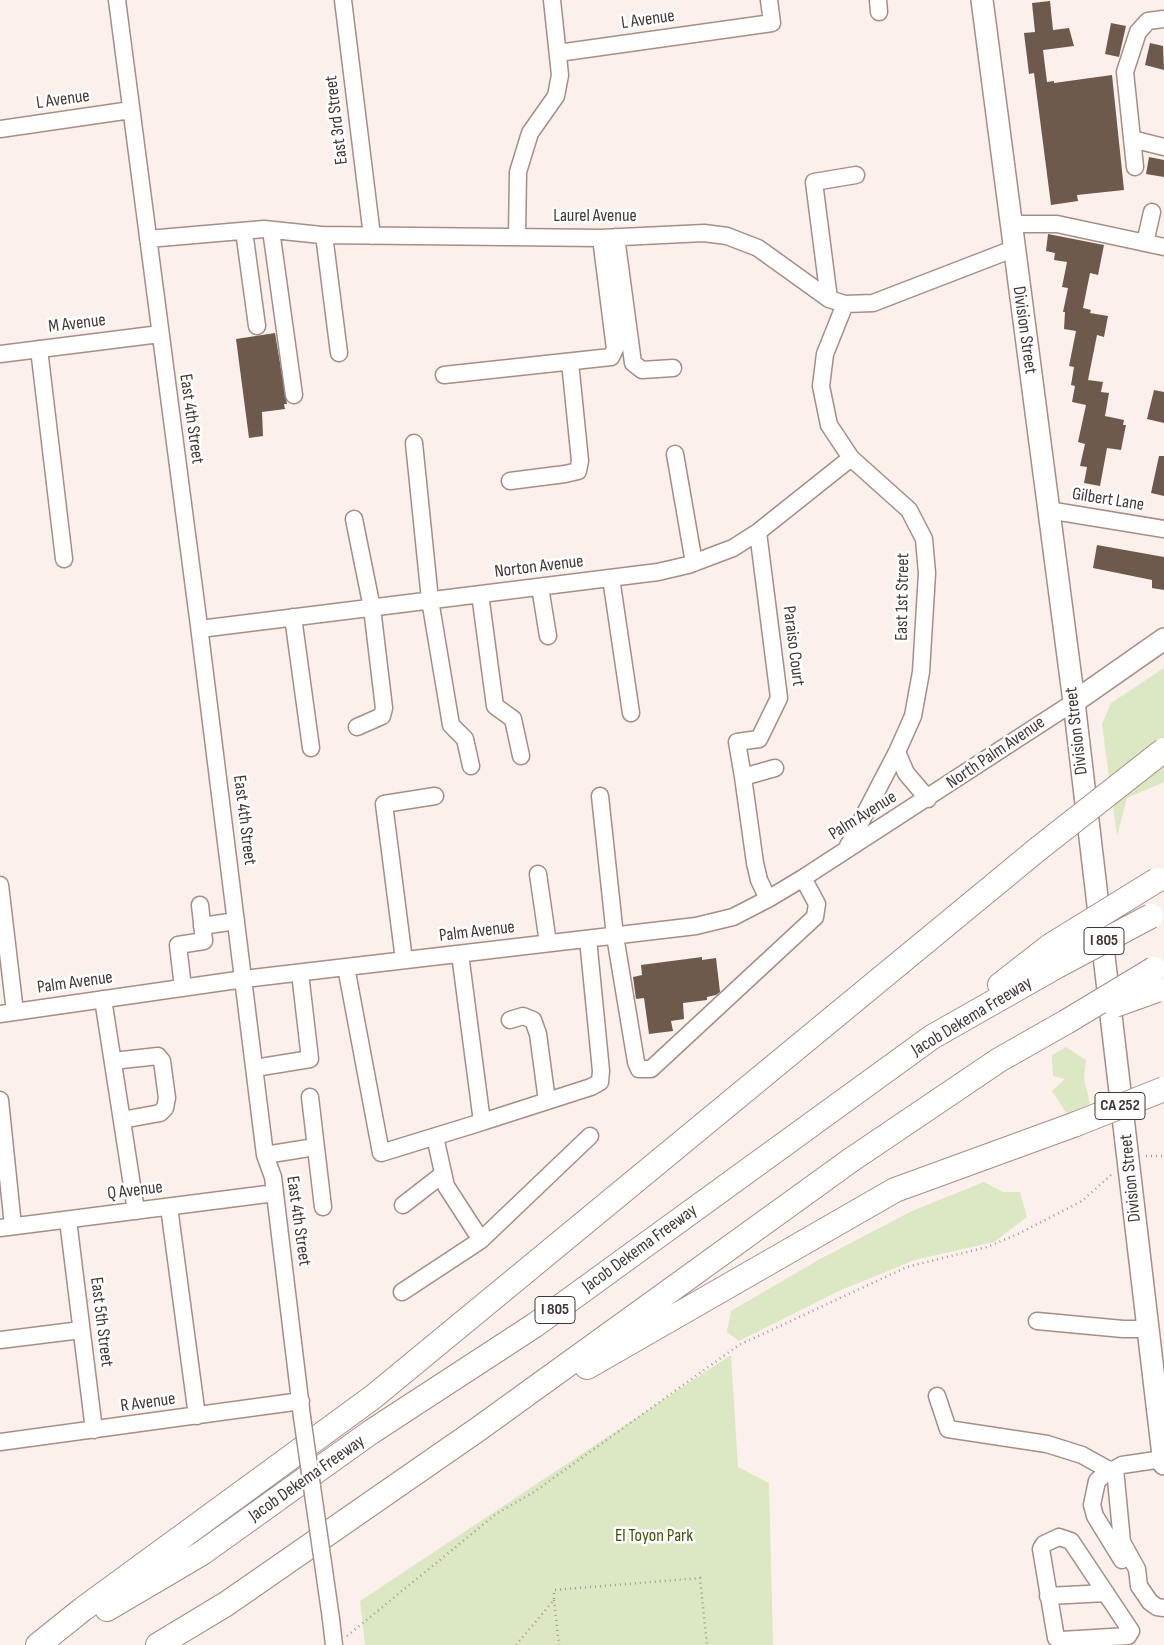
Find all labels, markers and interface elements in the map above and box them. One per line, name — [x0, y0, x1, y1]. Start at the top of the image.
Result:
street label: L Avenue — [620, 6, 676, 34]
street label: East 3rd Street — [321, 74, 353, 166]
street label: L Avenue — [35, 86, 91, 114]
street label: Laurel Avenue — [553, 205, 637, 227]
street label: Division Street — [1007, 285, 1041, 375]
street label: M Avenue — [47, 310, 107, 338]
street label: East 4th Street — [174, 373, 208, 465]
street label: Gilbert Lane — [1070, 484, 1146, 516]
street label: Norton Avenue — [493, 551, 585, 583]
street label: East 1st Street — [891, 553, 915, 641]
street label: Paraiso Court — [777, 605, 809, 687]
street label: Division Street — [1061, 686, 1093, 776]
street label: North Palm Avenue — [943, 712, 1049, 794]
street label: East 4th Street — [228, 774, 260, 866]
street label: Palm Avenue — [825, 787, 901, 845]
street label: Palm Avenue — [438, 917, 516, 947]
road number: I 805 — [1084, 928, 1124, 954]
street label: Palm Avenue — [36, 967, 114, 999]
street label: Jacob Dekema Freeway — [908, 973, 1036, 1061]
road number: CA 252 — [1095, 1092, 1145, 1120]
street label: Division Street — [1116, 1133, 1146, 1223]
street label: East 4th Street — [281, 1175, 315, 1267]
street label: Q Avenue — [106, 1177, 164, 1205]
street label: Jacob Dekema Freeway — [578, 1200, 702, 1298]
street label: East 5th Street — [85, 1276, 117, 1368]
road number: I 805 — [535, 1296, 575, 1324]
street label: R Avenue — [119, 1388, 177, 1418]
street label: Jacob Dekema Freeway — [245, 1431, 369, 1527]
park label: El Toyon Park — [615, 1525, 693, 1547]

